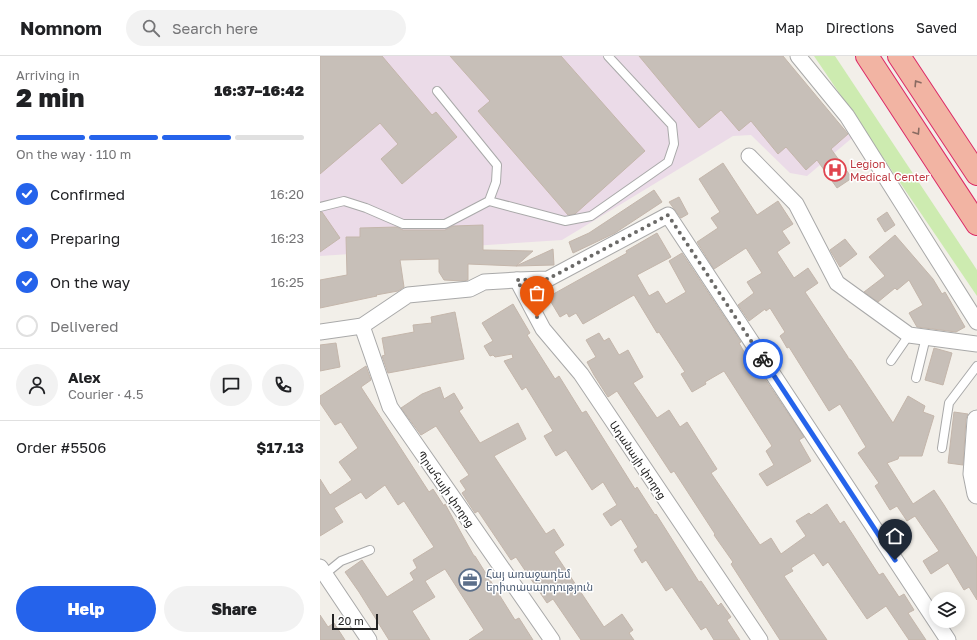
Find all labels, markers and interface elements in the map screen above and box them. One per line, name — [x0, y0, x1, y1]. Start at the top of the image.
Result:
search box — [126, 10, 406, 46]
text: Nomnom — [20, 16, 102, 39]
icon: search — [140, 17, 162, 39]
text: Search here — [172, 19, 258, 37]
text: Map — [775, 19, 804, 36]
text: Directions — [826, 19, 894, 36]
text: Saved — [916, 19, 957, 36]
text: Arriving in — [16, 67, 80, 83]
one-way arrow — [914, 80, 922, 87]
text: 16:37–16:42 — [214, 81, 304, 99]
text: 2 min — [16, 82, 84, 113]
one-way arrow — [912, 128, 919, 135]
text: On the way · 110 m — [16, 146, 131, 162]
hospital icon: Legion Medical Center — [822, 157, 848, 183]
place label: Legion Medical Center — [850, 157, 930, 183]
icon: check — [16, 183, 38, 205]
text: Confirmed — [50, 185, 125, 203]
text: 16:20 — [270, 186, 304, 202]
icon: check — [16, 227, 38, 249]
text: Preparing — [50, 229, 120, 247]
text: 16:23 — [271, 230, 304, 246]
icon: check — [16, 271, 38, 293]
text: On the way — [50, 273, 130, 291]
text: 16:25 — [271, 274, 304, 290]
pin — [520, 276, 554, 317]
icon: bag — [526, 282, 548, 304]
text: Delivered — [50, 317, 118, 335]
courier — [743, 339, 783, 379]
icon: bike — [752, 348, 774, 370]
button: person — [16, 364, 58, 406]
button: chat — [210, 364, 252, 406]
button: phone — [262, 364, 304, 406]
text: Alex — [68, 368, 101, 386]
text: Courier · 4.5 — [68, 386, 143, 402]
street label: Ադանայի փողոց — [607, 418, 669, 502]
text: Order #5506 — [16, 438, 106, 456]
text: $17.13 — [256, 438, 304, 456]
street label: Պրահայի փողոց — [414, 448, 478, 530]
pin — [878, 519, 912, 560]
icon: home — [884, 525, 906, 547]
office icon: Հայ առաջադեմ երիտասարդություն — [457, 567, 483, 593]
place label: Հայ առաջադեմ երիտասարդություն — [486, 567, 593, 594]
button: Help — [16, 586, 156, 632]
button: Share — [164, 586, 304, 632]
map controls — [929, 592, 965, 628]
button: layers — [929, 592, 965, 628]
scale bar — [332, 612, 378, 631]
text: 20 m — [338, 614, 364, 627]

